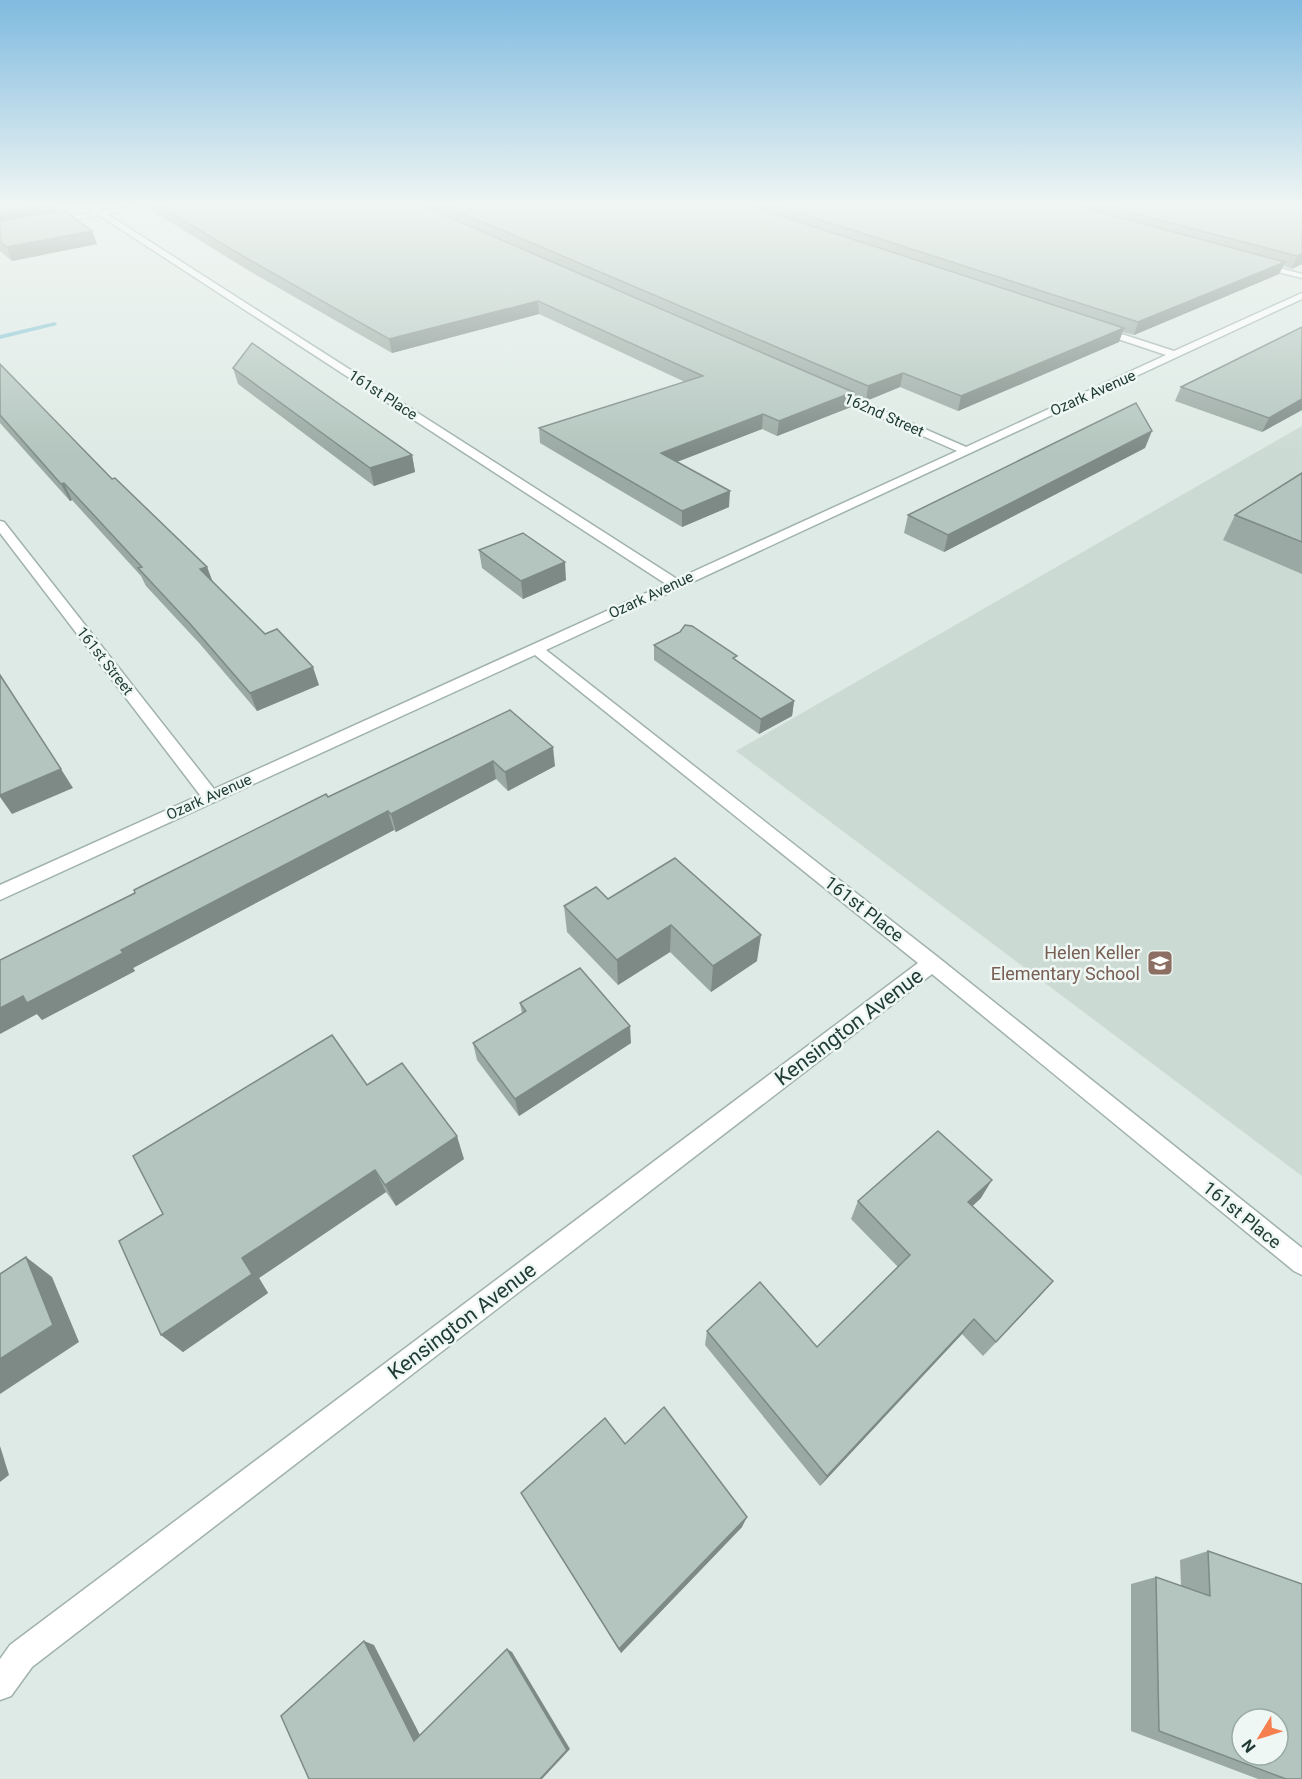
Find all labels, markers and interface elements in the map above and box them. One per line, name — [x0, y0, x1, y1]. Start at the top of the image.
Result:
street label: 161st Place — [345, 366, 421, 424]
street label: Ozark Avenue — [1048, 366, 1138, 420]
street label: 162nd Street — [841, 389, 927, 441]
street label: Ozark Avenue — [606, 568, 696, 622]
street label: 161st Street — [73, 623, 137, 699]
street label: Ozark Avenue — [164, 770, 254, 824]
street label: 161st Place — [821, 871, 908, 946]
place label: Helen Keller Elementary School — [991, 942, 1140, 984]
school or university icon: Helen Keller Elementary School — [1145, 948, 1175, 978]
street label: Kensington Avenue — [770, 964, 928, 1090]
street label: 161st Place — [1199, 1177, 1286, 1253]
street label: Kensington Avenue — [383, 1258, 541, 1384]
north arrow — [1230, 1707, 1290, 1767]
text: N — [1238, 1736, 1260, 1756]

